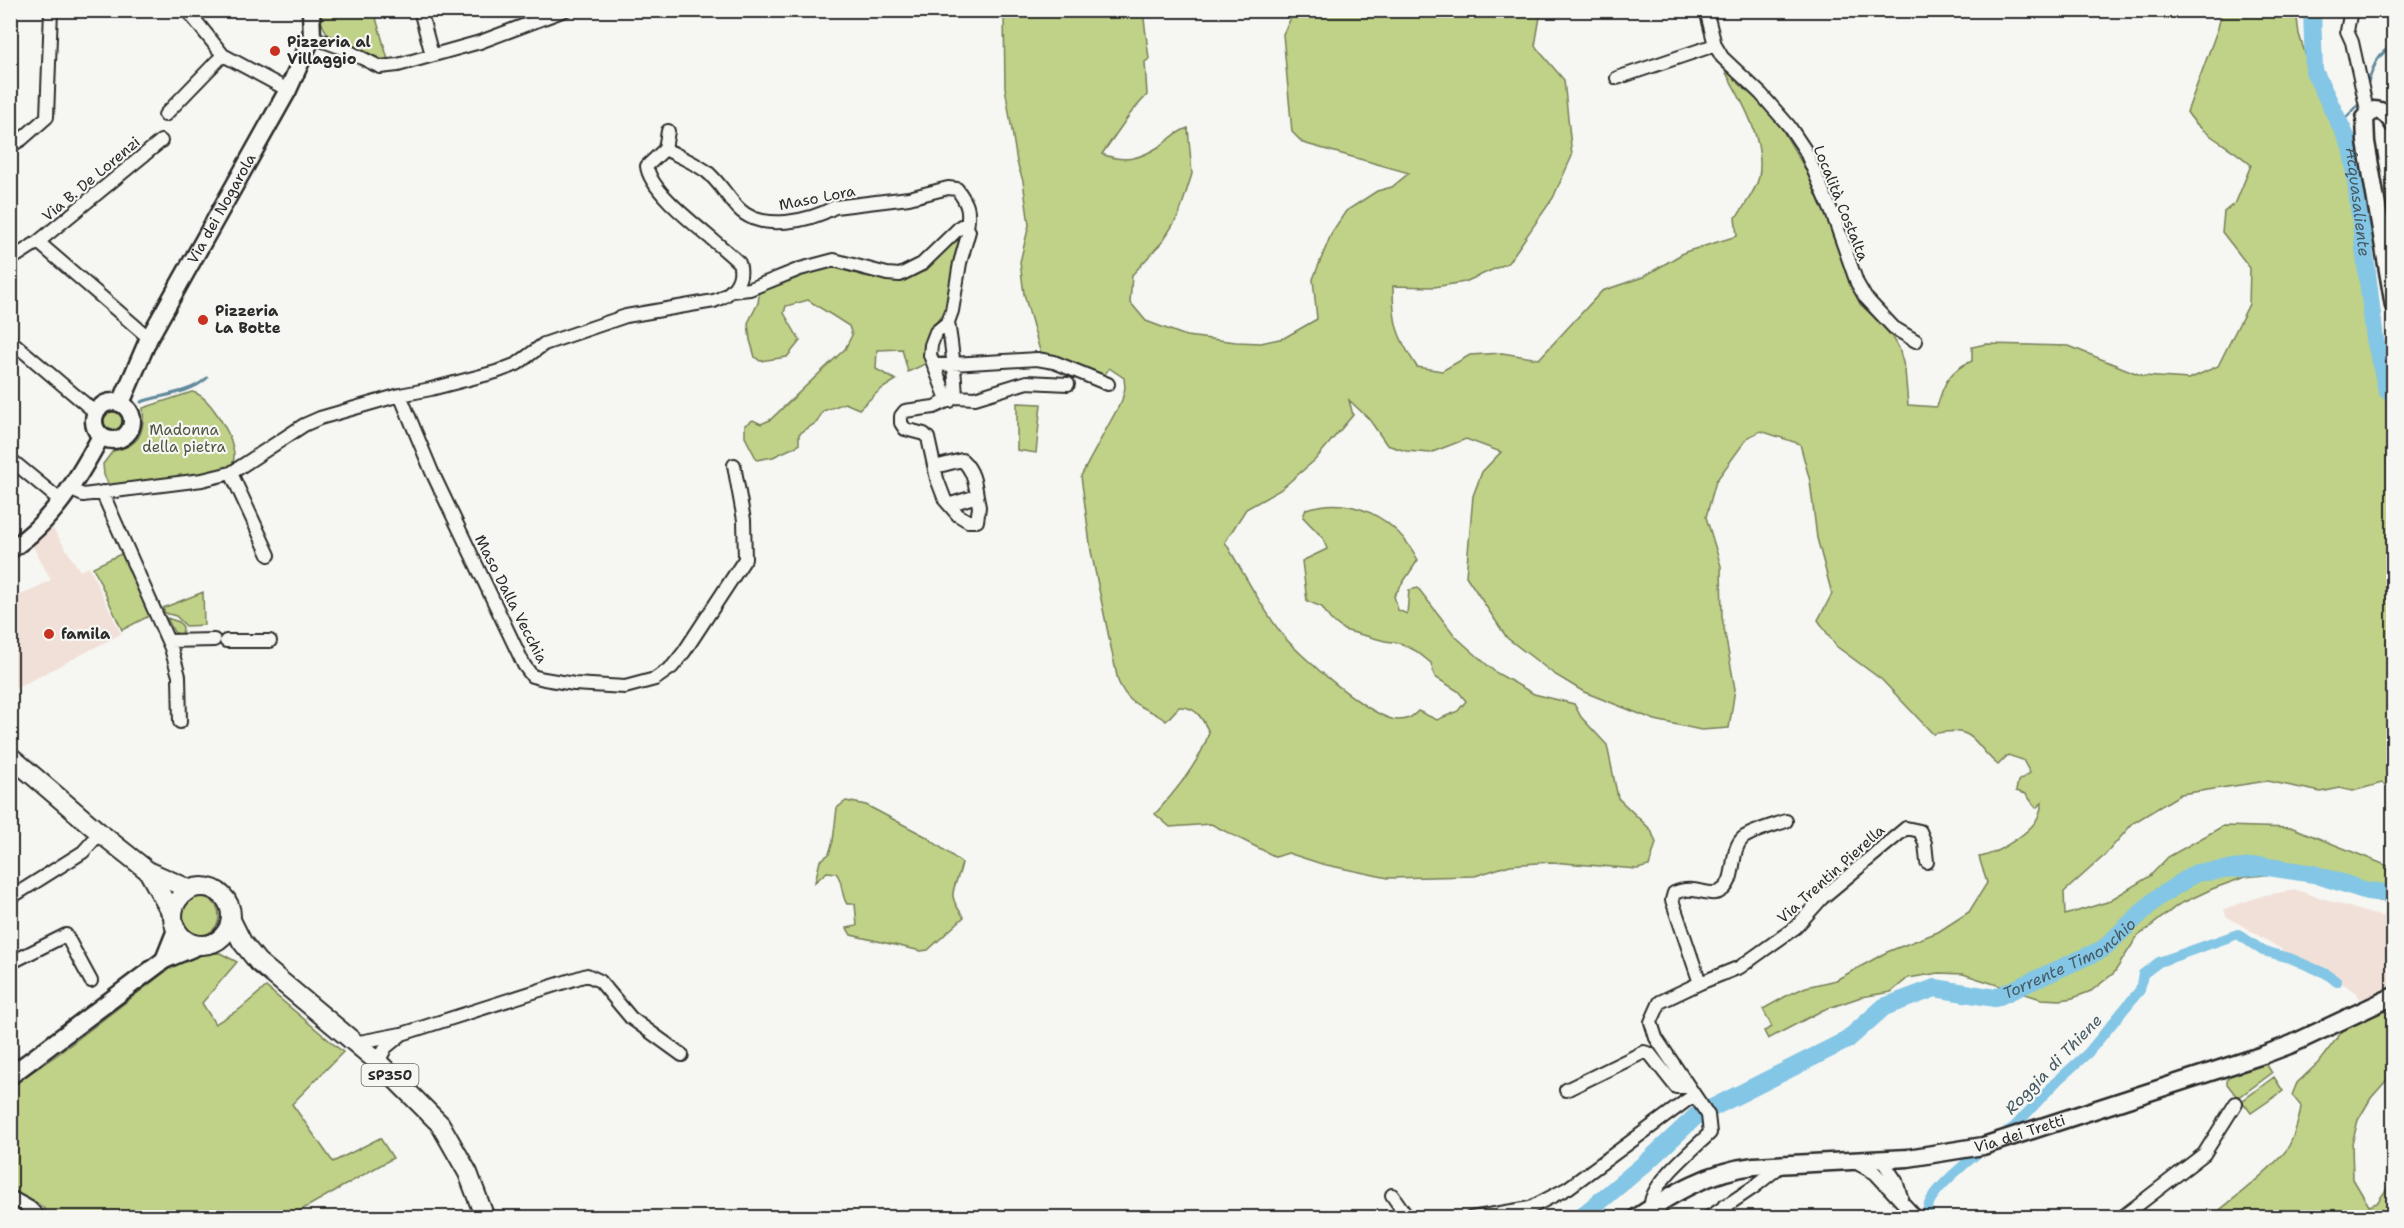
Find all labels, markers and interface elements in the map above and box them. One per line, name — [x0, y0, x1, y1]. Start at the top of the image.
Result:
place label: Pizzeria al Villaggio — [287, 32, 371, 69]
marker: Pizzeria al Villaggio — [268, 44, 282, 58]
street label: Via B. De Lorenzi — [38, 132, 144, 226]
street label: Località Costalta — [1809, 142, 1874, 264]
water label: Acquasaliente — [2341, 146, 2375, 257]
street label: Via dei Nogarola — [183, 149, 261, 267]
street label: Maso Lora — [777, 181, 857, 215]
place label: Pizzeria La Botte — [215, 301, 281, 338]
marker: Pizzeria La Botte — [196, 313, 210, 327]
park label: Madonna della pietra — [142, 420, 226, 457]
street label: Maso Dalla Vecchia — [470, 531, 552, 667]
place label: famila — [61, 624, 111, 644]
marker: famila — [42, 627, 56, 641]
street label: Via Trentin Pierella — [1773, 820, 1890, 928]
water label: Torrente Timonchio — [1999, 913, 2141, 1004]
water label: Roggia di Thiene — [2000, 1010, 2107, 1119]
road number: SP350 — [362, 1064, 418, 1086]
street label: Via dei Tretti — [1973, 1110, 2068, 1157]

